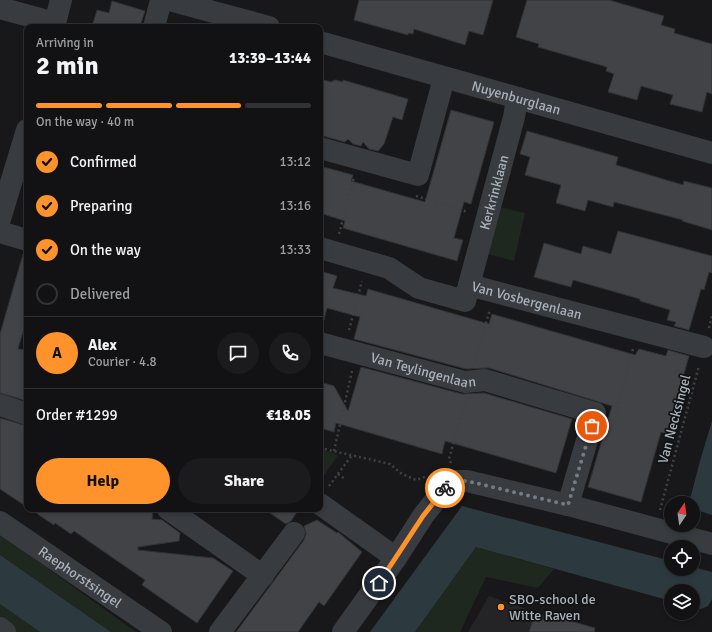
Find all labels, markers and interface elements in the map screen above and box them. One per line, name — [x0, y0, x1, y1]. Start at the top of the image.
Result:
text: Arriving in — [36, 35, 94, 51]
text: 13:39–13:44 — [229, 49, 311, 67]
text: 2 min — [36, 50, 99, 82]
street label: Nuyenburglaan — [470, 77, 563, 119]
text: On the way · 40 m — [36, 114, 134, 130]
icon: check — [36, 151, 58, 173]
text: Confirmed — [70, 153, 137, 171]
street label: Kerkrinklaan — [476, 153, 512, 232]
text: 13:12 — [279, 154, 311, 170]
icon: check — [36, 195, 58, 217]
text: Preparing — [70, 197, 133, 215]
text: 13:16 — [279, 198, 311, 214]
icon: check — [36, 239, 58, 261]
text: On the way — [70, 241, 141, 259]
text: 13:33 — [279, 242, 311, 258]
street label: Van Vosbergenlaan — [470, 278, 584, 323]
text: Delivered — [70, 285, 130, 303]
button: chat — [217, 332, 259, 374]
button: phone — [269, 332, 311, 374]
text: Alex — [88, 336, 117, 354]
text: A — [52, 344, 62, 362]
street label: Van Teylingenlaan — [369, 349, 477, 392]
text: Courier · 4.8 — [88, 354, 157, 370]
street label: Van Necksingel — [654, 373, 695, 466]
text: Order #1299 — [36, 406, 118, 424]
text: €18.05 — [266, 406, 311, 424]
pin — [575, 409, 609, 443]
icon: bag — [581, 415, 603, 437]
button: Help — [36, 458, 170, 504]
button: Share — [178, 458, 311, 504]
courier — [425, 468, 465, 508]
icon: bike — [434, 477, 456, 499]
north arrow — [664, 496, 700, 532]
map controls — [664, 496, 700, 620]
button: locate — [664, 540, 700, 576]
street label: Raephorstsingel — [35, 543, 125, 612]
pin — [362, 566, 396, 600]
icon: home — [368, 572, 390, 594]
button: layers — [664, 584, 700, 620]
place label: SBO-school de Witte Raven — [509, 591, 596, 624]
marker: SBO-school de Witte Raven — [496, 602, 506, 612]

